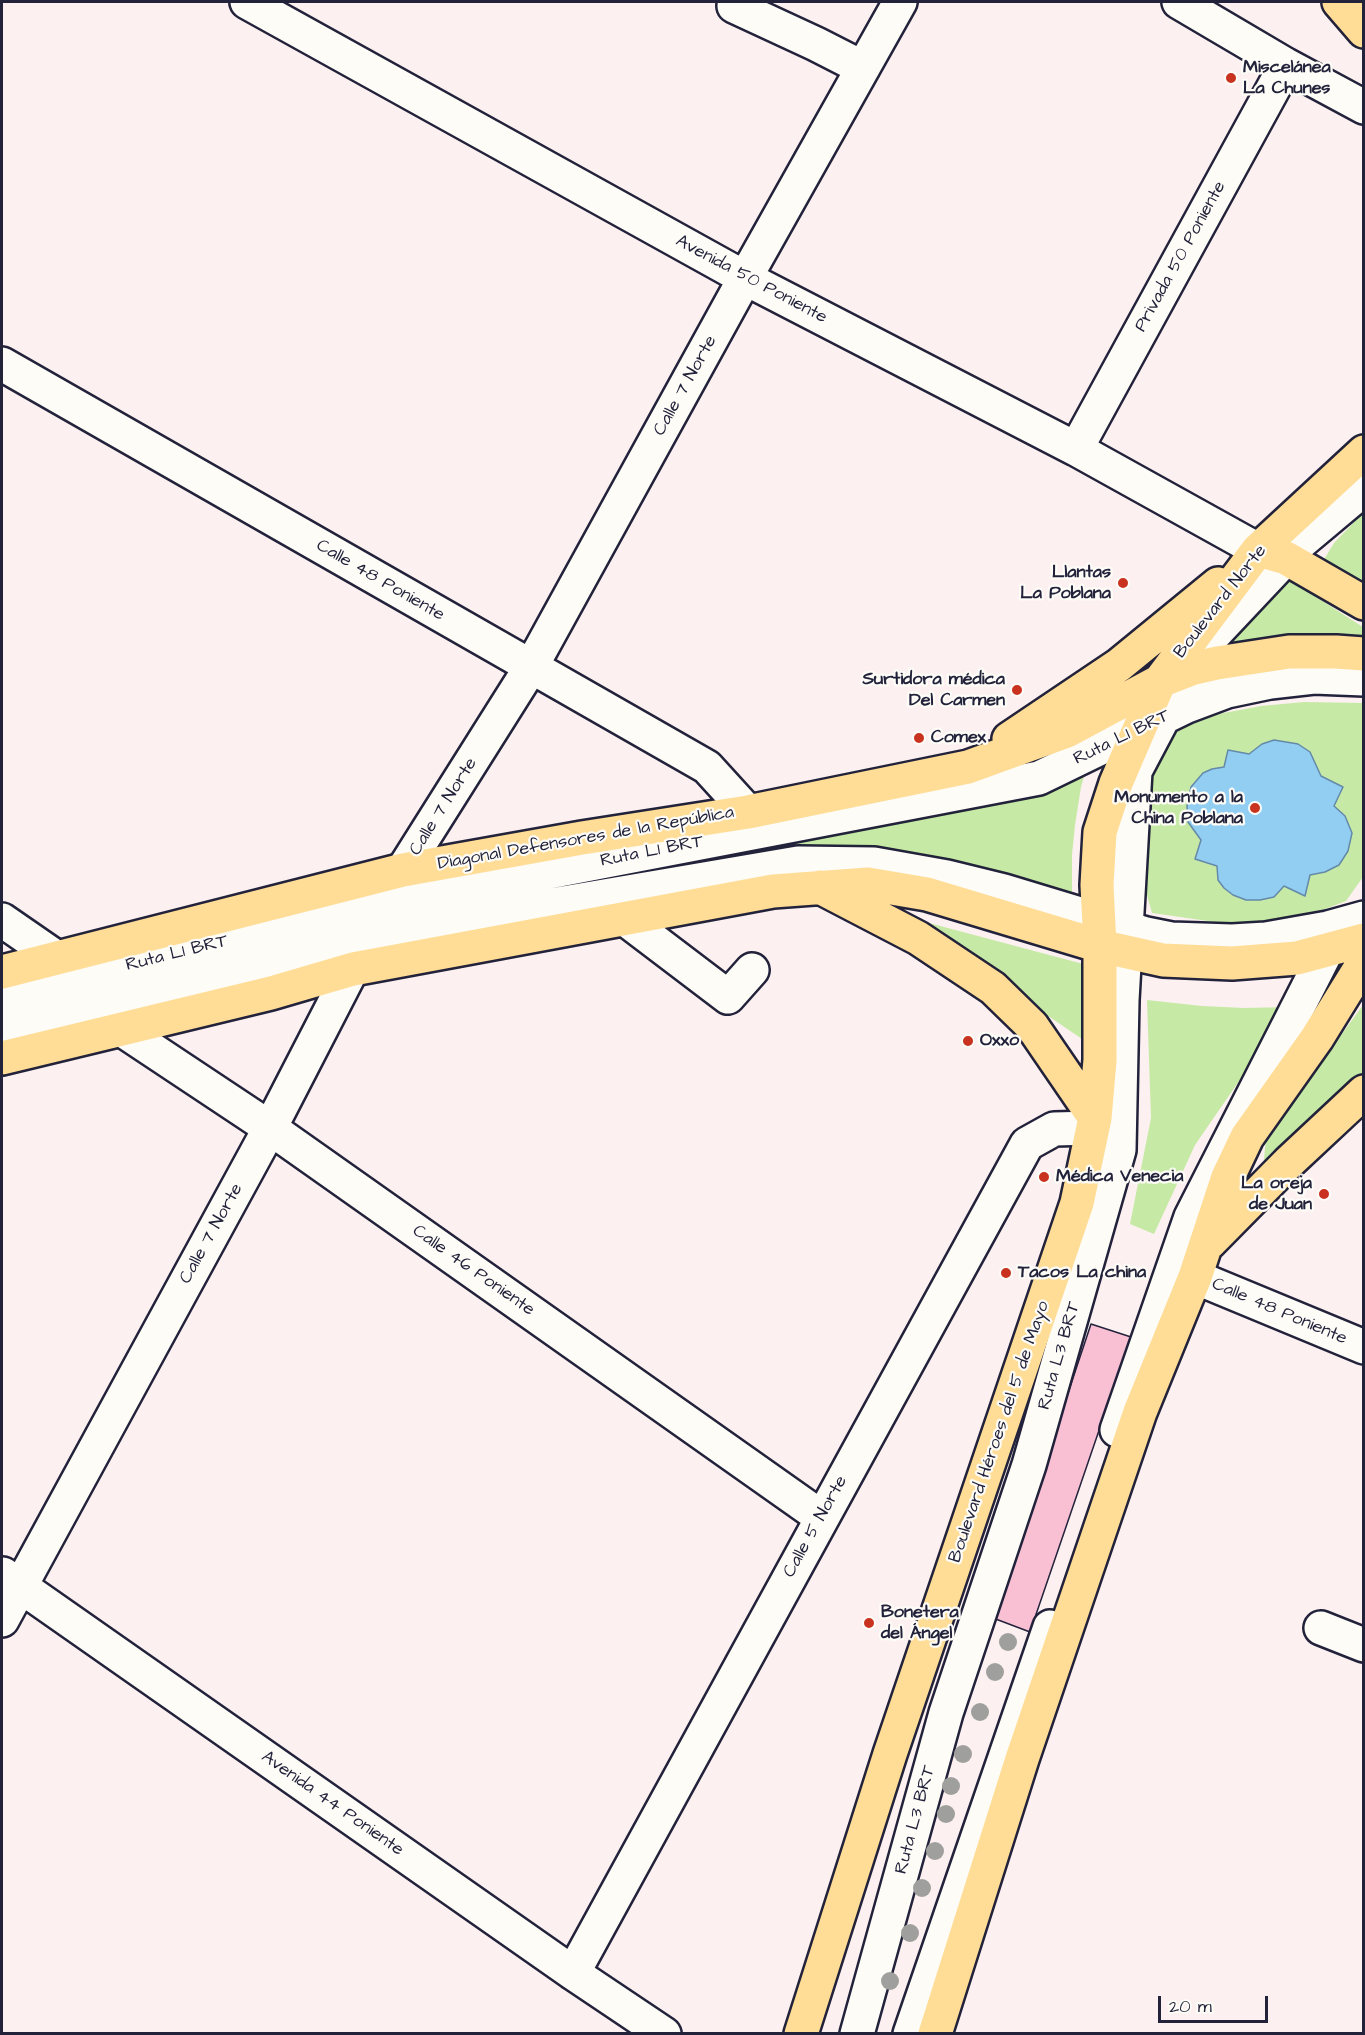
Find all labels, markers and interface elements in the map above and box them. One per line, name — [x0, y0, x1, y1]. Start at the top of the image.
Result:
place label: Miscelánea La Chunes — [1243, 57, 1331, 100]
marker: Miscelánea La Chunes — [1224, 71, 1238, 85]
street label: Privada 50 Poniente — [1131, 178, 1231, 336]
street label: Avenida 50 Poniente — [672, 231, 830, 329]
street label: Calle 7 Norte — [650, 332, 722, 440]
street label: Calle 48 Poniente — [312, 535, 448, 627]
street label: Boulevard Norte — [1170, 541, 1272, 663]
place label: Llantas La Poblana — [1020, 562, 1111, 604]
marker: Llantas La Poblana — [1116, 576, 1130, 590]
place label: Surtidora médica Del Carmen — [862, 669, 1005, 712]
marker: Surtidora médica Del Carmen — [1010, 683, 1024, 697]
street label: Ruta L1 BRT — [1070, 705, 1174, 771]
place label: Comex — [931, 727, 986, 749]
marker: Comex — [912, 731, 926, 745]
street label: Calle 7 Norte — [405, 754, 483, 860]
place label: Monumento a la China Poblana — [1114, 787, 1243, 830]
marker: Monumento a la China Poblana — [1248, 801, 1262, 815]
street label: Diagonal Defensores de la República — [436, 802, 736, 876]
street label: Ruta L1 BRT — [599, 831, 705, 873]
street label: Ruta L1 BRT — [124, 931, 230, 977]
place label: Oxxo — [980, 1030, 1019, 1052]
marker: Oxxo — [961, 1034, 975, 1048]
place label: Médica Venecia — [1056, 1166, 1183, 1188]
marker: Médica Venecia — [1037, 1170, 1051, 1184]
place label: La oreja de Juan — [1241, 1173, 1312, 1216]
street label: Calle 7 Norte — [176, 1180, 248, 1288]
marker: La oreja de Juan — [1317, 1187, 1331, 1201]
street label: Calle 46 Poniente — [408, 1221, 538, 1321]
place label: Tacos La china — [1018, 1262, 1146, 1284]
marker: Tacos La china — [999, 1266, 1013, 1280]
street label: Calle 48 Poniente — [1208, 1274, 1350, 1350]
street label: Boulevard Héroes del 5 de Mayo — [945, 1298, 1055, 1566]
street label: Ruta L3 BRT — [1034, 1300, 1086, 1412]
street label: Calle 5 Norte — [779, 1472, 853, 1582]
place label: Bonetera del Ángel — [881, 1602, 959, 1644]
marker: Bonetera del Ángel — [862, 1616, 876, 1630]
street label: Avenida 44 Poniente — [257, 1747, 407, 1861]
street label: Ruta L3 BRT — [891, 1763, 941, 1877]
scale bar — [1161, 1984, 1270, 2022]
text: 20 m — [1169, 1994, 1212, 2019]

